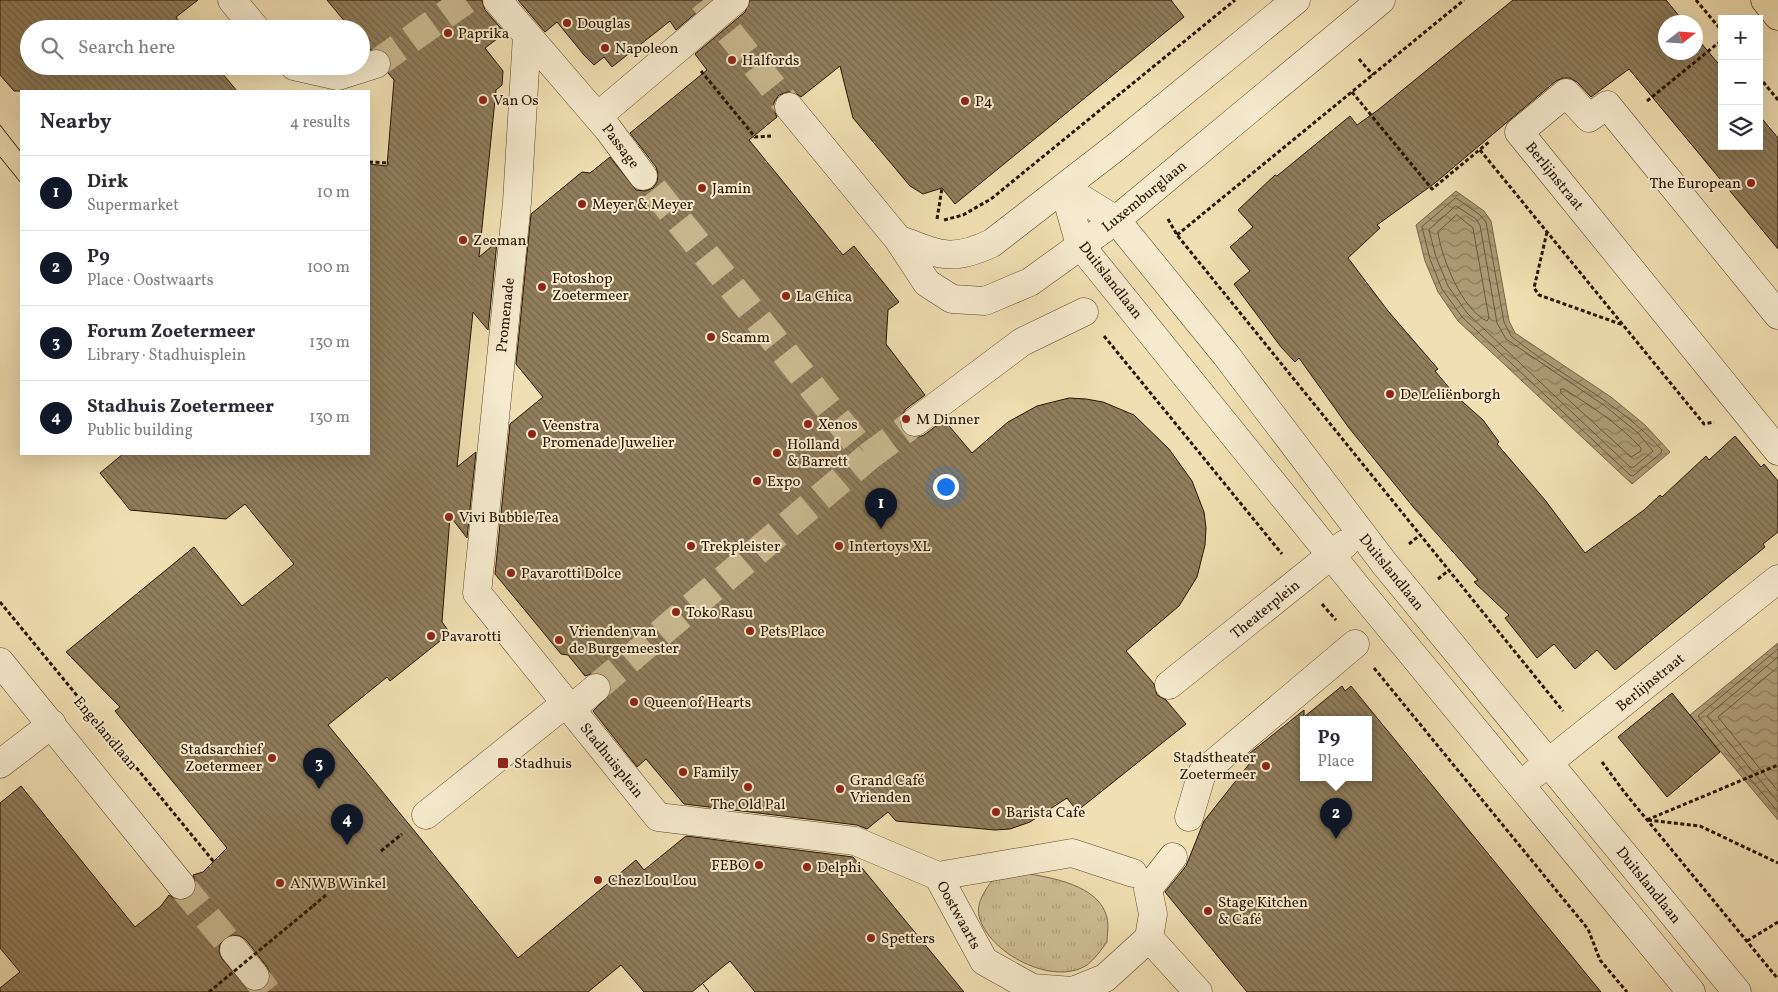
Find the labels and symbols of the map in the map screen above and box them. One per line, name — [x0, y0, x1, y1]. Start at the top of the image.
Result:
place label: Douglas — [577, 14, 630, 35]
north arrow — [1658, 15, 1703, 60]
marker: Douglas — [561, 17, 573, 29]
place label: Paprika — [458, 24, 509, 45]
marker: Paprika — [442, 27, 454, 39]
place label: Napoleon — [615, 39, 679, 60]
marker: Napoleon — [599, 42, 611, 54]
place label: Halfords — [742, 51, 800, 72]
marker: Halfords — [726, 54, 738, 66]
place label: Van Os — [493, 91, 539, 112]
place label: P4 — [975, 92, 993, 113]
marker: Van Os — [477, 94, 489, 106]
marker: P4 — [959, 95, 971, 107]
street label: Passage — [596, 120, 644, 174]
street label: Berlijnstraat — [1520, 138, 1588, 216]
street label: Luxemburglaan — [1098, 156, 1192, 238]
place label: The European — [1650, 174, 1741, 195]
marker: The European — [1745, 177, 1757, 189]
place label: Jamin — [712, 179, 751, 200]
marker: Jamin — [696, 182, 708, 194]
place label: Meyer & Meyer — [592, 195, 693, 216]
marker: Meyer & Meyer — [576, 198, 588, 210]
place label: Zeeman — [473, 231, 526, 252]
marker: Zeeman — [457, 234, 469, 246]
street label: Duitslandlaan — [1073, 238, 1147, 324]
place label: Fotoshop Zoetermeer — [552, 269, 629, 307]
street label: Promenade — [492, 277, 521, 354]
marker: Fotoshop Zoetermeer — [536, 281, 548, 293]
place label: La Chica — [796, 287, 852, 308]
marker: La Chica — [780, 290, 792, 302]
place label: Scamm — [721, 328, 770, 349]
marker: Scamm — [705, 331, 717, 343]
place label: De Leliënborgh — [1400, 385, 1501, 406]
marker: De Leliënborgh — [1384, 388, 1396, 400]
place label: M Dinner — [916, 410, 980, 431]
marker: M Dinner — [900, 413, 912, 425]
place label: Xenos — [818, 415, 858, 436]
place label: Veenstra Promenade Juwelier — [542, 416, 674, 454]
marker: Xenos — [802, 418, 814, 430]
marker: Veenstra Promenade Juwelier — [526, 428, 538, 440]
place label: Holland & Barrett — [787, 435, 848, 473]
marker: Holland & Barrett — [771, 447, 783, 459]
place label: Expo — [767, 472, 800, 493]
your location — [933, 474, 959, 500]
marker: Expo — [751, 475, 763, 487]
pin: 1 — [865, 488, 897, 529]
place label: Vivi Bubble Tea — [459, 508, 559, 529]
marker: Vivi Bubble Tea — [443, 511, 455, 523]
street label: Duitslandlaan — [1353, 530, 1428, 616]
place label: Trekpleister — [701, 537, 780, 558]
place label: Intertoys XL — [849, 537, 931, 558]
marker: Trekpleister — [685, 540, 697, 552]
marker: Intertoys XL — [833, 540, 845, 552]
place label: Pavarotti Dolce — [521, 564, 621, 585]
marker: Pavarotti Dolce — [505, 567, 517, 579]
street label: Theaterplein — [1227, 576, 1305, 645]
place label: Toko Rasu — [686, 603, 753, 624]
marker: Toko Rasu — [670, 606, 682, 618]
place label: Vrienden van de Burgemeester — [569, 622, 679, 660]
place label: Pets Place — [760, 622, 825, 643]
marker: Pets Place — [744, 625, 756, 637]
place label: Pavarotti — [441, 627, 501, 648]
marker: Pavarotti — [425, 630, 437, 642]
marker: Vrienden van de Burgemeester — [553, 634, 565, 646]
street label: Berlijnstraat — [1612, 649, 1690, 717]
street label: Engelandlaan — [68, 693, 142, 775]
place label: Queen of Hearts — [644, 693, 751, 714]
marker: Queen of Hearts — [628, 696, 640, 708]
street label: Stadhuisplein — [574, 719, 648, 803]
place label: Stadsarchief Zoetermeer — [180, 740, 264, 778]
pin: 3 — [303, 748, 335, 789]
place label: Stadstheater Zoetermeer — [1173, 748, 1256, 786]
marker: Stadsarchief Zoetermeer — [266, 752, 278, 764]
place label: Stadhuis — [514, 754, 572, 775]
marker: Stadhuis — [496, 756, 510, 770]
marker: Stadstheater Zoetermeer — [1260, 760, 1272, 772]
place label: Family — [693, 763, 739, 784]
marker: Family — [677, 766, 689, 778]
place label: Grand Café Vrienden — [850, 771, 925, 809]
marker: The Old Pal — [742, 781, 754, 793]
marker: Grand Café Vrienden — [834, 783, 846, 795]
place label: The Old Pal — [710, 795, 786, 816]
pin: 2 — [1320, 798, 1352, 839]
place label: Barista Cafe — [1006, 803, 1085, 824]
pin: 4 — [331, 804, 363, 845]
marker: Barista Cafe — [990, 806, 1002, 818]
street label: Duitslandlaan — [1610, 843, 1685, 929]
place label: FEBO — [711, 856, 749, 877]
place label: Delphi — [817, 858, 861, 879]
marker: FEBO — [753, 859, 765, 871]
marker: Delphi — [801, 861, 813, 873]
place label: Chez Lou Lou — [608, 871, 697, 892]
place label: ANWB Winkel — [290, 874, 386, 895]
marker: Chez Lou Lou — [592, 874, 604, 886]
marker: ANWB Winkel — [274, 877, 286, 889]
street label: Oostwaarts — [930, 878, 985, 954]
place label: Stage Kitchen & Café — [1218, 893, 1308, 931]
marker: Stage Kitchen & Café — [1202, 905, 1214, 917]
place label: Spetters — [881, 929, 935, 950]
marker: Spetters — [865, 932, 877, 944]

